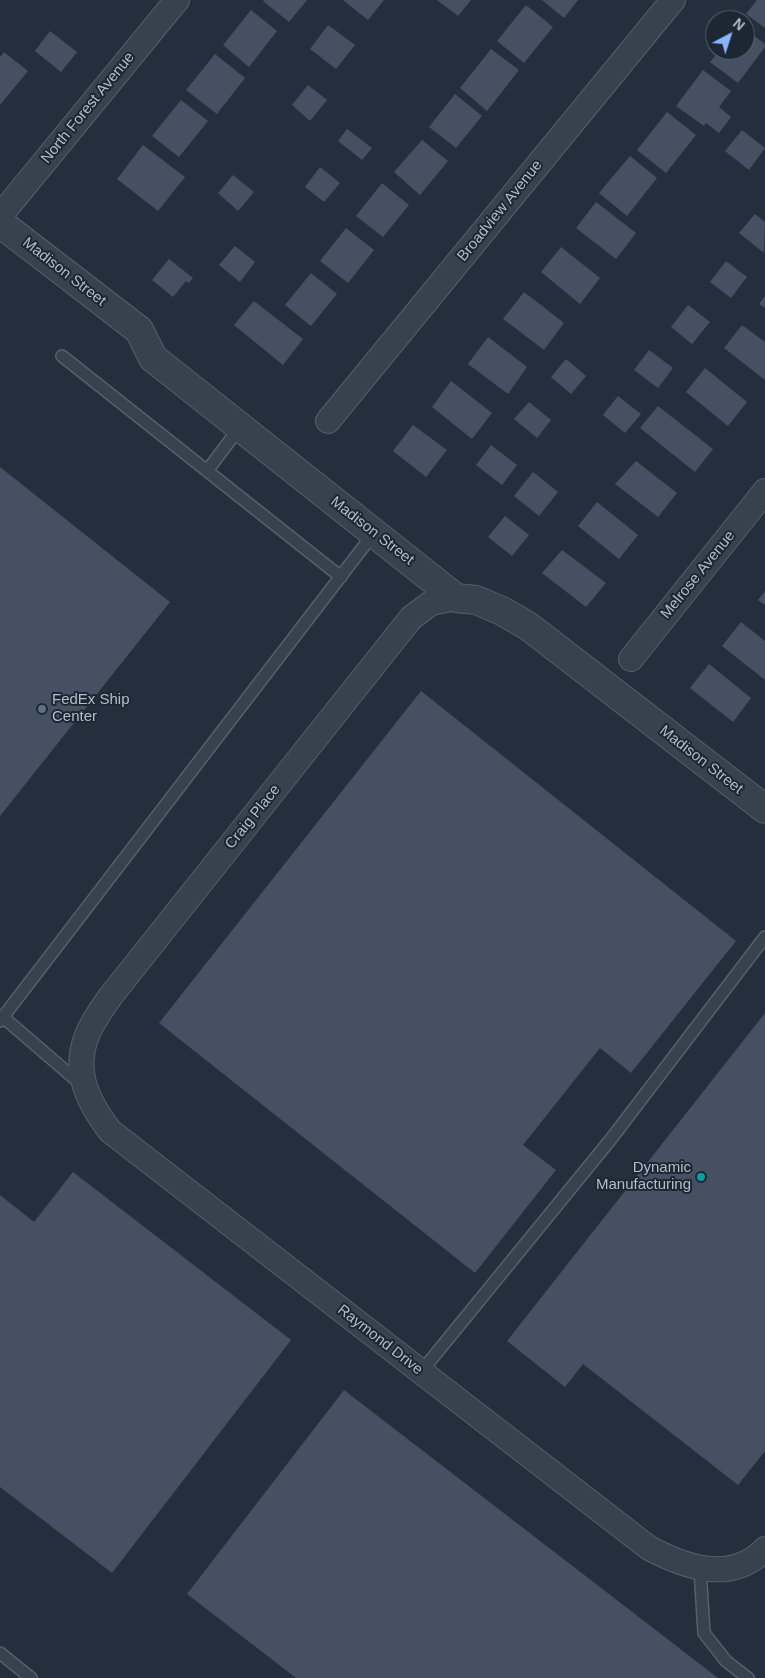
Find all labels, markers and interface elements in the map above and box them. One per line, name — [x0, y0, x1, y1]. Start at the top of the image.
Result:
north arrow — [705, 10, 755, 60]
text: N — [730, 15, 748, 34]
street label: North Forest Avenue — [38, 49, 138, 167]
street label: Broadview Avenue — [454, 157, 546, 265]
street label: Madison Street — [19, 234, 109, 310]
street label: Madison Street — [327, 493, 417, 569]
street label: Melrose Avenue — [657, 527, 739, 623]
place label: FedEx Ship Center — [52, 691, 130, 726]
marker: FedEx Ship Center — [36, 703, 48, 715]
street label: Madison Street — [656, 722, 746, 798]
street label: Craig Place — [222, 781, 284, 853]
place label: Dynamic Manufacturing — [596, 1159, 691, 1194]
marker: Dynamic Manufacturing — [695, 1171, 707, 1183]
street label: Raymond Drive — [334, 1301, 426, 1379]

